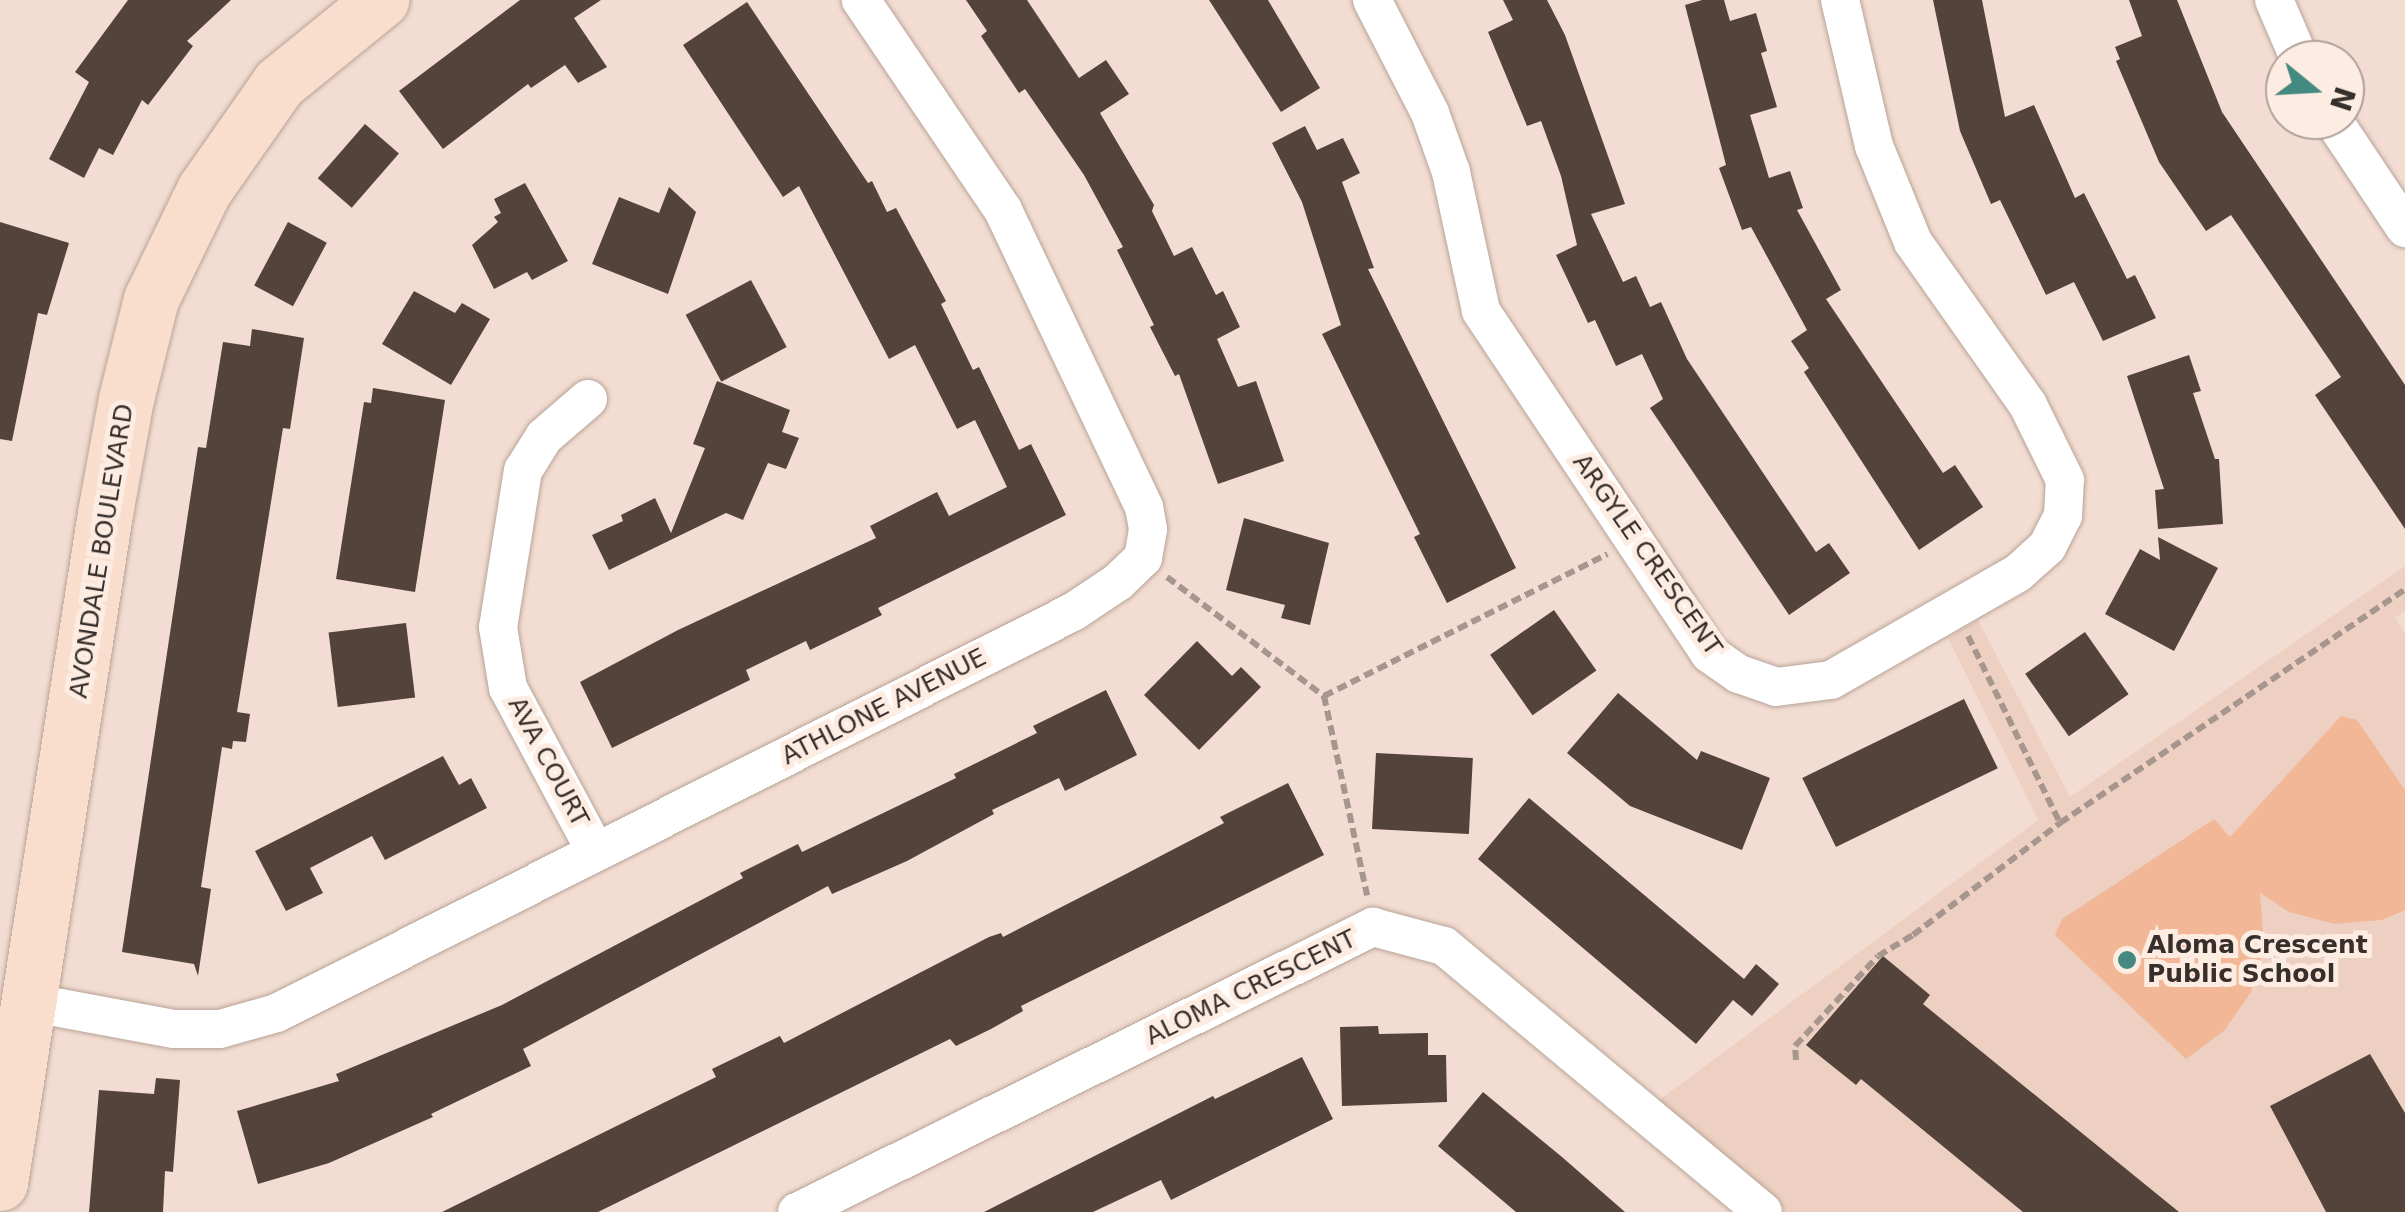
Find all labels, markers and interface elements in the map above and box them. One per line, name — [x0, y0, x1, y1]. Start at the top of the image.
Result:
north arrow — [2265, 40, 2365, 140]
text: N — [2323, 83, 2361, 115]
street label: AVONDALE BOULEVARD — [64, 402, 140, 700]
street label: ARGYLE CRESCENT — [1566, 448, 1728, 662]
street label: ATHLONE AVENUE — [777, 642, 991, 772]
street label: AVA COURT — [501, 692, 595, 832]
street label: ALOMA CRESCENT — [1141, 924, 1361, 1052]
place label: Aloma Crescent Public School — [2147, 931, 2368, 990]
marker: Aloma Crescent Public School — [2116, 949, 2138, 971]

